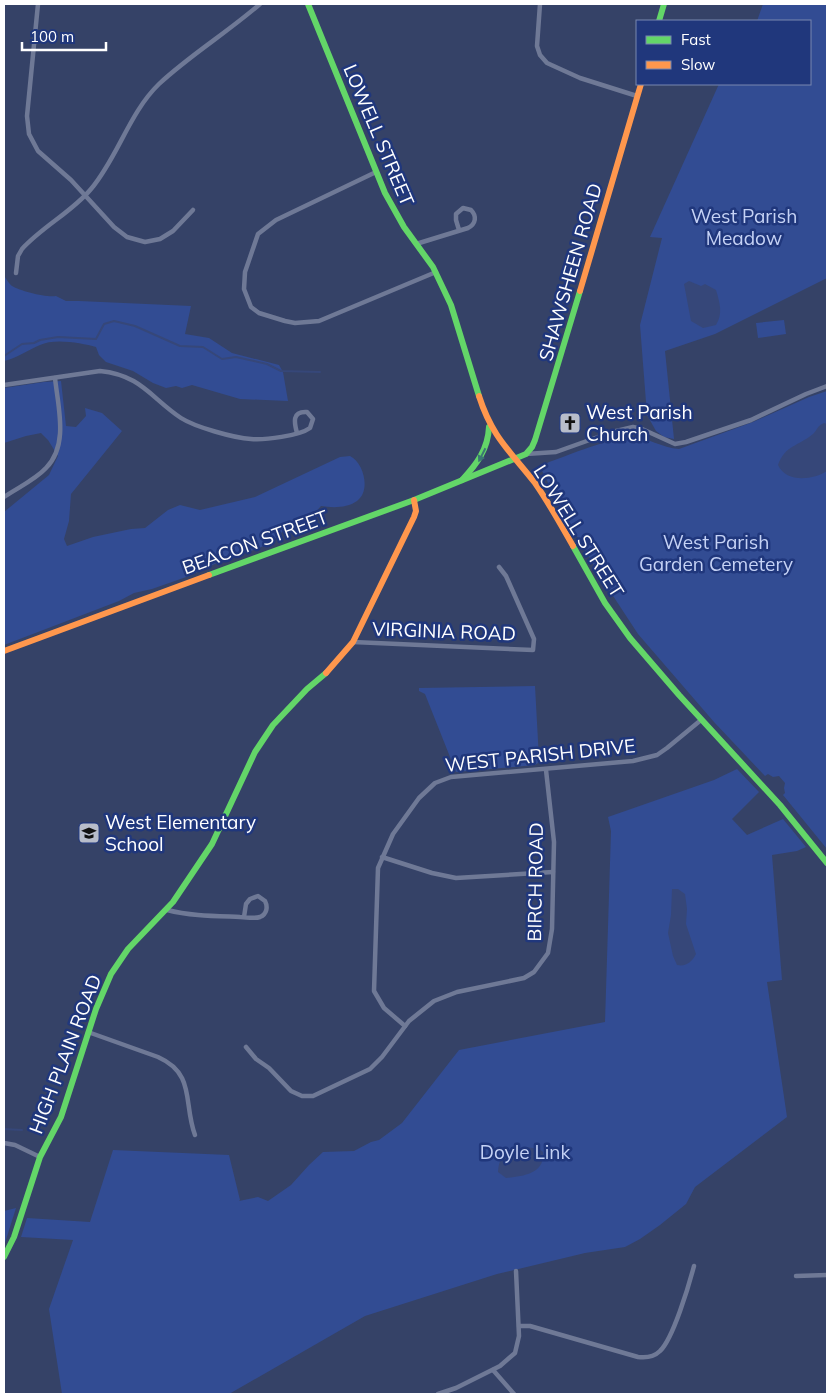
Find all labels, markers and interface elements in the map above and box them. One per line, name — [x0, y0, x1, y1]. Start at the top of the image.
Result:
scale bar — [22, 20, 106, 52]
legend — [636, 20, 811, 85]
text: 100 m — [30, 27, 74, 46]
text: Fast — [681, 30, 711, 49]
text: Slow — [681, 55, 715, 74]
street label: LOWELL STREET — [338, 60, 420, 210]
street label: SHAWSHEEN ROAD — [533, 180, 607, 364]
park label: West Parish Meadow — [691, 204, 797, 250]
place label: West Parish Church — [586, 400, 693, 446]
church icon: West Parish Church — [558, 411, 582, 435]
one-way arrow — [478, 447, 486, 462]
street label: LOWELL STREET — [529, 460, 630, 602]
street label: BEACON STREET — [179, 504, 332, 580]
park label: West Parish Garden Cemetery — [639, 530, 793, 576]
street label: VIRGINIA ROAD — [372, 616, 516, 646]
street label: WEST PARISH DRIVE — [444, 733, 636, 777]
place label: West Elementary School — [105, 810, 256, 856]
school or university icon: West Elementary School — [77, 821, 101, 845]
street label: BIRCH ROAD — [522, 822, 548, 942]
street label: HIGH PLAIN ROAD — [24, 971, 106, 1137]
park label: Doyle Link — [480, 1140, 571, 1164]

